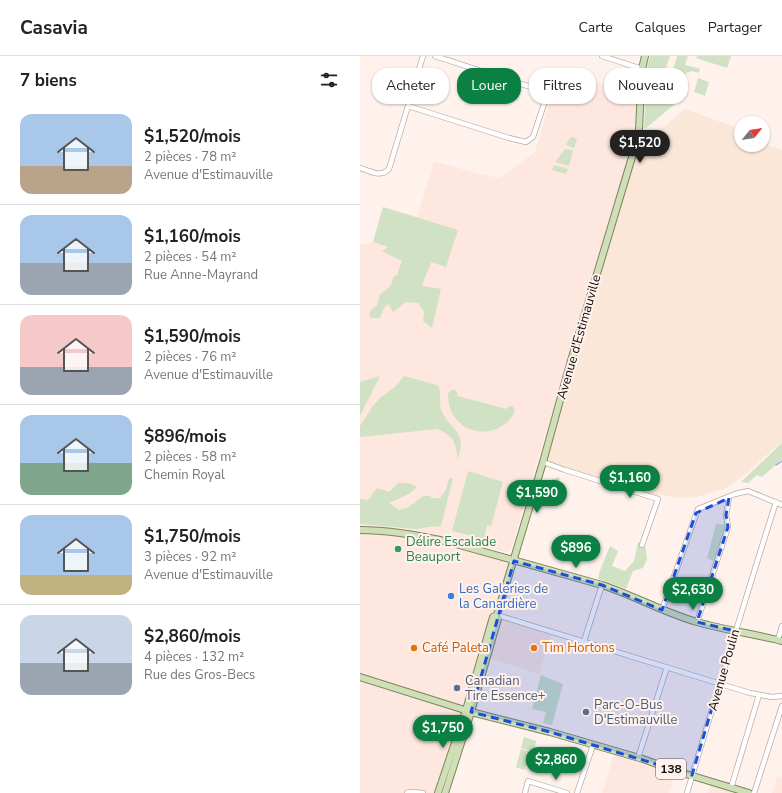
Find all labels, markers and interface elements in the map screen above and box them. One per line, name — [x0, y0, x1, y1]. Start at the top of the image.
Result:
text: Casavia — [20, 15, 88, 41]
text: Carte — [579, 18, 613, 37]
text: Calques — [635, 18, 686, 37]
text: Partager — [708, 18, 762, 37]
chip: Acheter — [372, 68, 449, 104]
chip: Louer — [457, 68, 521, 104]
chip: Filtres — [529, 68, 596, 104]
chip: Nouveau — [604, 68, 688, 104]
text: 7 biens — [20, 69, 77, 92]
icon: filters — [318, 69, 340, 91]
north arrow — [734, 116, 770, 152]
map controls — [734, 116, 770, 152]
text: $1,520/mois — [144, 125, 241, 148]
icon: home — [52, 130, 100, 178]
pin: $1,520 — [607, 130, 673, 164]
text: $1,520 — [619, 134, 661, 152]
text: 2 pièces · 78 m² — [144, 148, 236, 166]
text: Avenue d'Estimauville — [144, 166, 273, 184]
text: $1,160/mois — [144, 225, 241, 248]
icon: home — [52, 231, 100, 279]
text: 2 pièces · 54 m² — [144, 248, 236, 266]
text: Rue Anne-Mayrand — [144, 266, 258, 284]
street label: Avenue d'Estimauville — [553, 273, 605, 401]
text: $1,590/mois — [144, 325, 241, 348]
icon: home — [52, 331, 100, 379]
text: 2 pièces · 76 m² — [144, 348, 236, 366]
text: Avenue d'Estimauville — [144, 366, 273, 384]
text: $896/mois — [144, 425, 226, 448]
icon: home — [52, 431, 100, 479]
text: 2 pièces · 58 m² — [144, 448, 236, 466]
pin: $1,160 — [597, 465, 663, 499]
text: Chemin Royal — [144, 466, 225, 484]
text: $1,160 — [609, 469, 651, 487]
pin: $1,590 — [504, 480, 570, 514]
text: $1,590 — [516, 484, 558, 502]
text: $1,750/mois — [144, 525, 241, 548]
icon: home — [52, 531, 100, 579]
place label: Délire Escalade Beauport — [406, 533, 496, 566]
pin: $896 — [552, 535, 600, 569]
text: $896 — [560, 539, 592, 557]
marker: Délire Escalade Beauport — [393, 544, 403, 554]
text: 3 pièces · 92 m² — [144, 548, 236, 566]
text: Avenue d'Estimauville — [144, 566, 273, 584]
pin: $2,630 — [660, 577, 726, 611]
place label: Les Galeries de la Canardière — [459, 580, 548, 613]
text: $2,630 — [672, 581, 714, 599]
marker: Les Galeries de la Canardière — [446, 591, 456, 601]
text: $2,860/mois — [144, 625, 241, 648]
street label: Avenue Poulin — [704, 627, 744, 713]
icon: home — [52, 631, 100, 679]
place label: Café Paleta — [422, 639, 489, 657]
place label: Tim Hortons — [542, 639, 615, 657]
marker: Café Paleta — [409, 643, 419, 653]
marker: Tim Hortons — [529, 643, 539, 653]
text: 4 pièces · 132 m² — [144, 648, 244, 666]
text: Rue des Gros-Becs — [144, 666, 255, 684]
place label: Canadian Tire Essence+ — [465, 672, 546, 705]
marker: Canadian Tire Essence+ — [452, 683, 462, 693]
place label: Parc-O-Bus D'Estimauville — [594, 696, 677, 729]
marker: Parc-O-Bus D'Estimauville — [581, 707, 591, 717]
pin: $1,750 — [410, 715, 476, 749]
text: $1,750 — [422, 719, 464, 737]
pin: $2,860 — [523, 747, 589, 781]
text: $2,860 — [535, 751, 577, 769]
road number: 138 — [656, 759, 686, 779]

